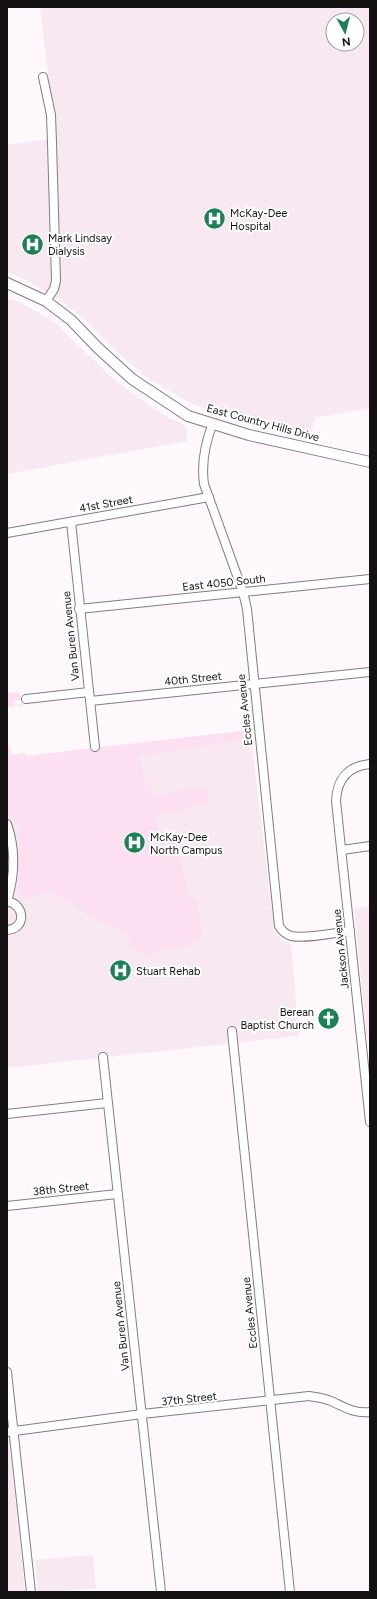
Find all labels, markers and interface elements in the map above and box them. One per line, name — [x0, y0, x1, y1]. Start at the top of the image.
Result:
north arrow — [325, 12, 365, 52]
text: N — [341, 34, 351, 48]
hospital icon: McKay-Dee Hospital — [201, 206, 227, 232]
place label: McKay-Dee Hospital — [230, 207, 287, 233]
hospital icon: Mark Lindsay Dialysis — [20, 231, 46, 257]
place label: Mark Lindsay Dialysis — [48, 232, 112, 258]
street label: East Country Hills Drive — [205, 402, 321, 444]
street label: 41st Street — [78, 493, 134, 515]
street label: East 4050 South — [182, 572, 266, 594]
street label: Van Buren Avenue — [60, 590, 82, 682]
street label: 40th Street — [164, 670, 222, 688]
street label: Eccles Avenue — [235, 674, 255, 746]
hospital icon: McKay-Dee North Campus — [122, 830, 148, 856]
place label: McKay-Dee North Campus — [150, 831, 222, 857]
street label: Jackson Avenue — [330, 908, 352, 990]
hospital icon: Stuart Rehab — [108, 958, 134, 984]
place label: Stuart Rehab — [136, 965, 200, 978]
church icon: Berean Baptist Church — [316, 1005, 342, 1031]
place label: Berean Baptist Church — [240, 1006, 314, 1032]
street label: 38th Street — [32, 1180, 90, 1198]
street label: Eccles Avenue — [240, 1277, 260, 1349]
street label: Van Buren Avenue — [110, 1280, 132, 1372]
street label: 37th Street — [161, 1390, 217, 1408]

